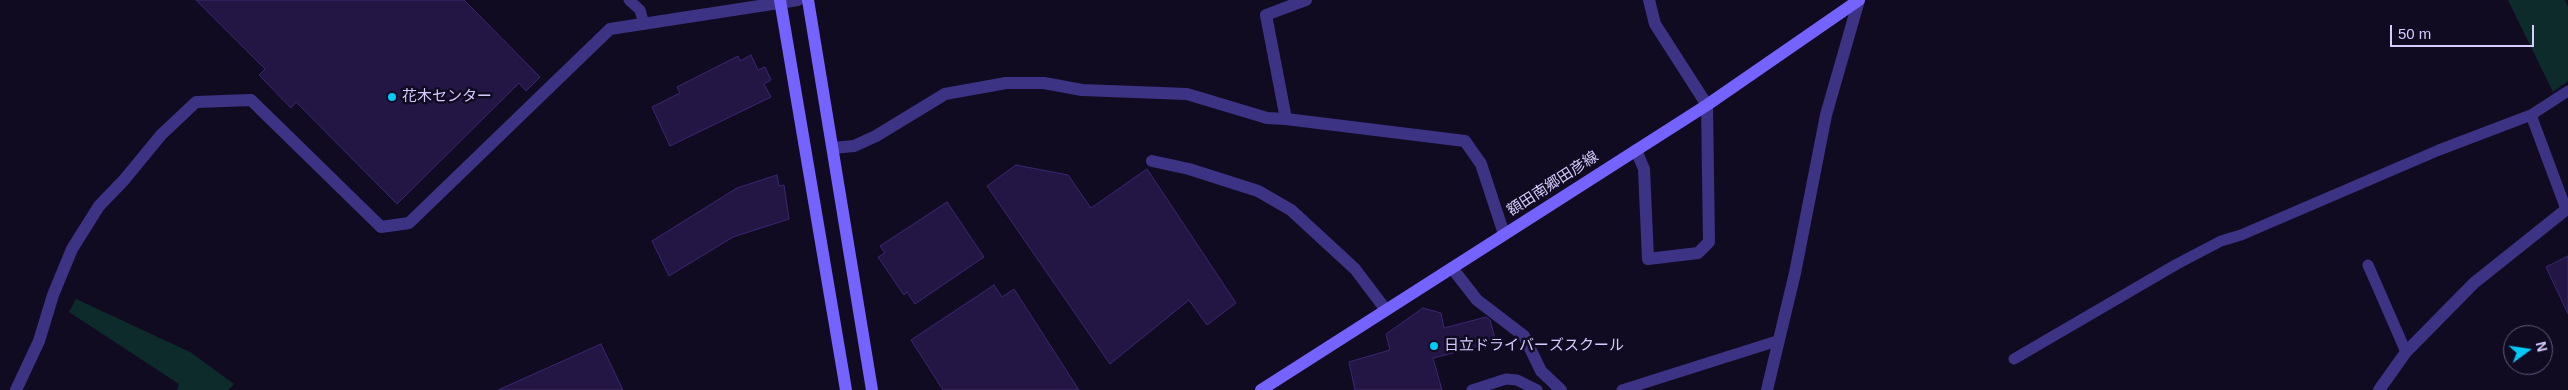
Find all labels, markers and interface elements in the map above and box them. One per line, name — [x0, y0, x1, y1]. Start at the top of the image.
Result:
scale bar — [2393, 15, 2537, 47]
text: 50 m — [2398, 25, 2431, 42]
place label: 花木センター — [402, 88, 492, 106]
marker: 花木センター — [386, 91, 398, 103]
street label: 額田南郷田彦線 — [1504, 148, 1602, 220]
north arrow — [2503, 325, 2553, 375]
place label: 日立ドライバーズスクール — [1444, 337, 1624, 355]
marker: 日立ドライバーズスクール — [1428, 340, 1440, 352]
text: N — [2533, 340, 2551, 353]

